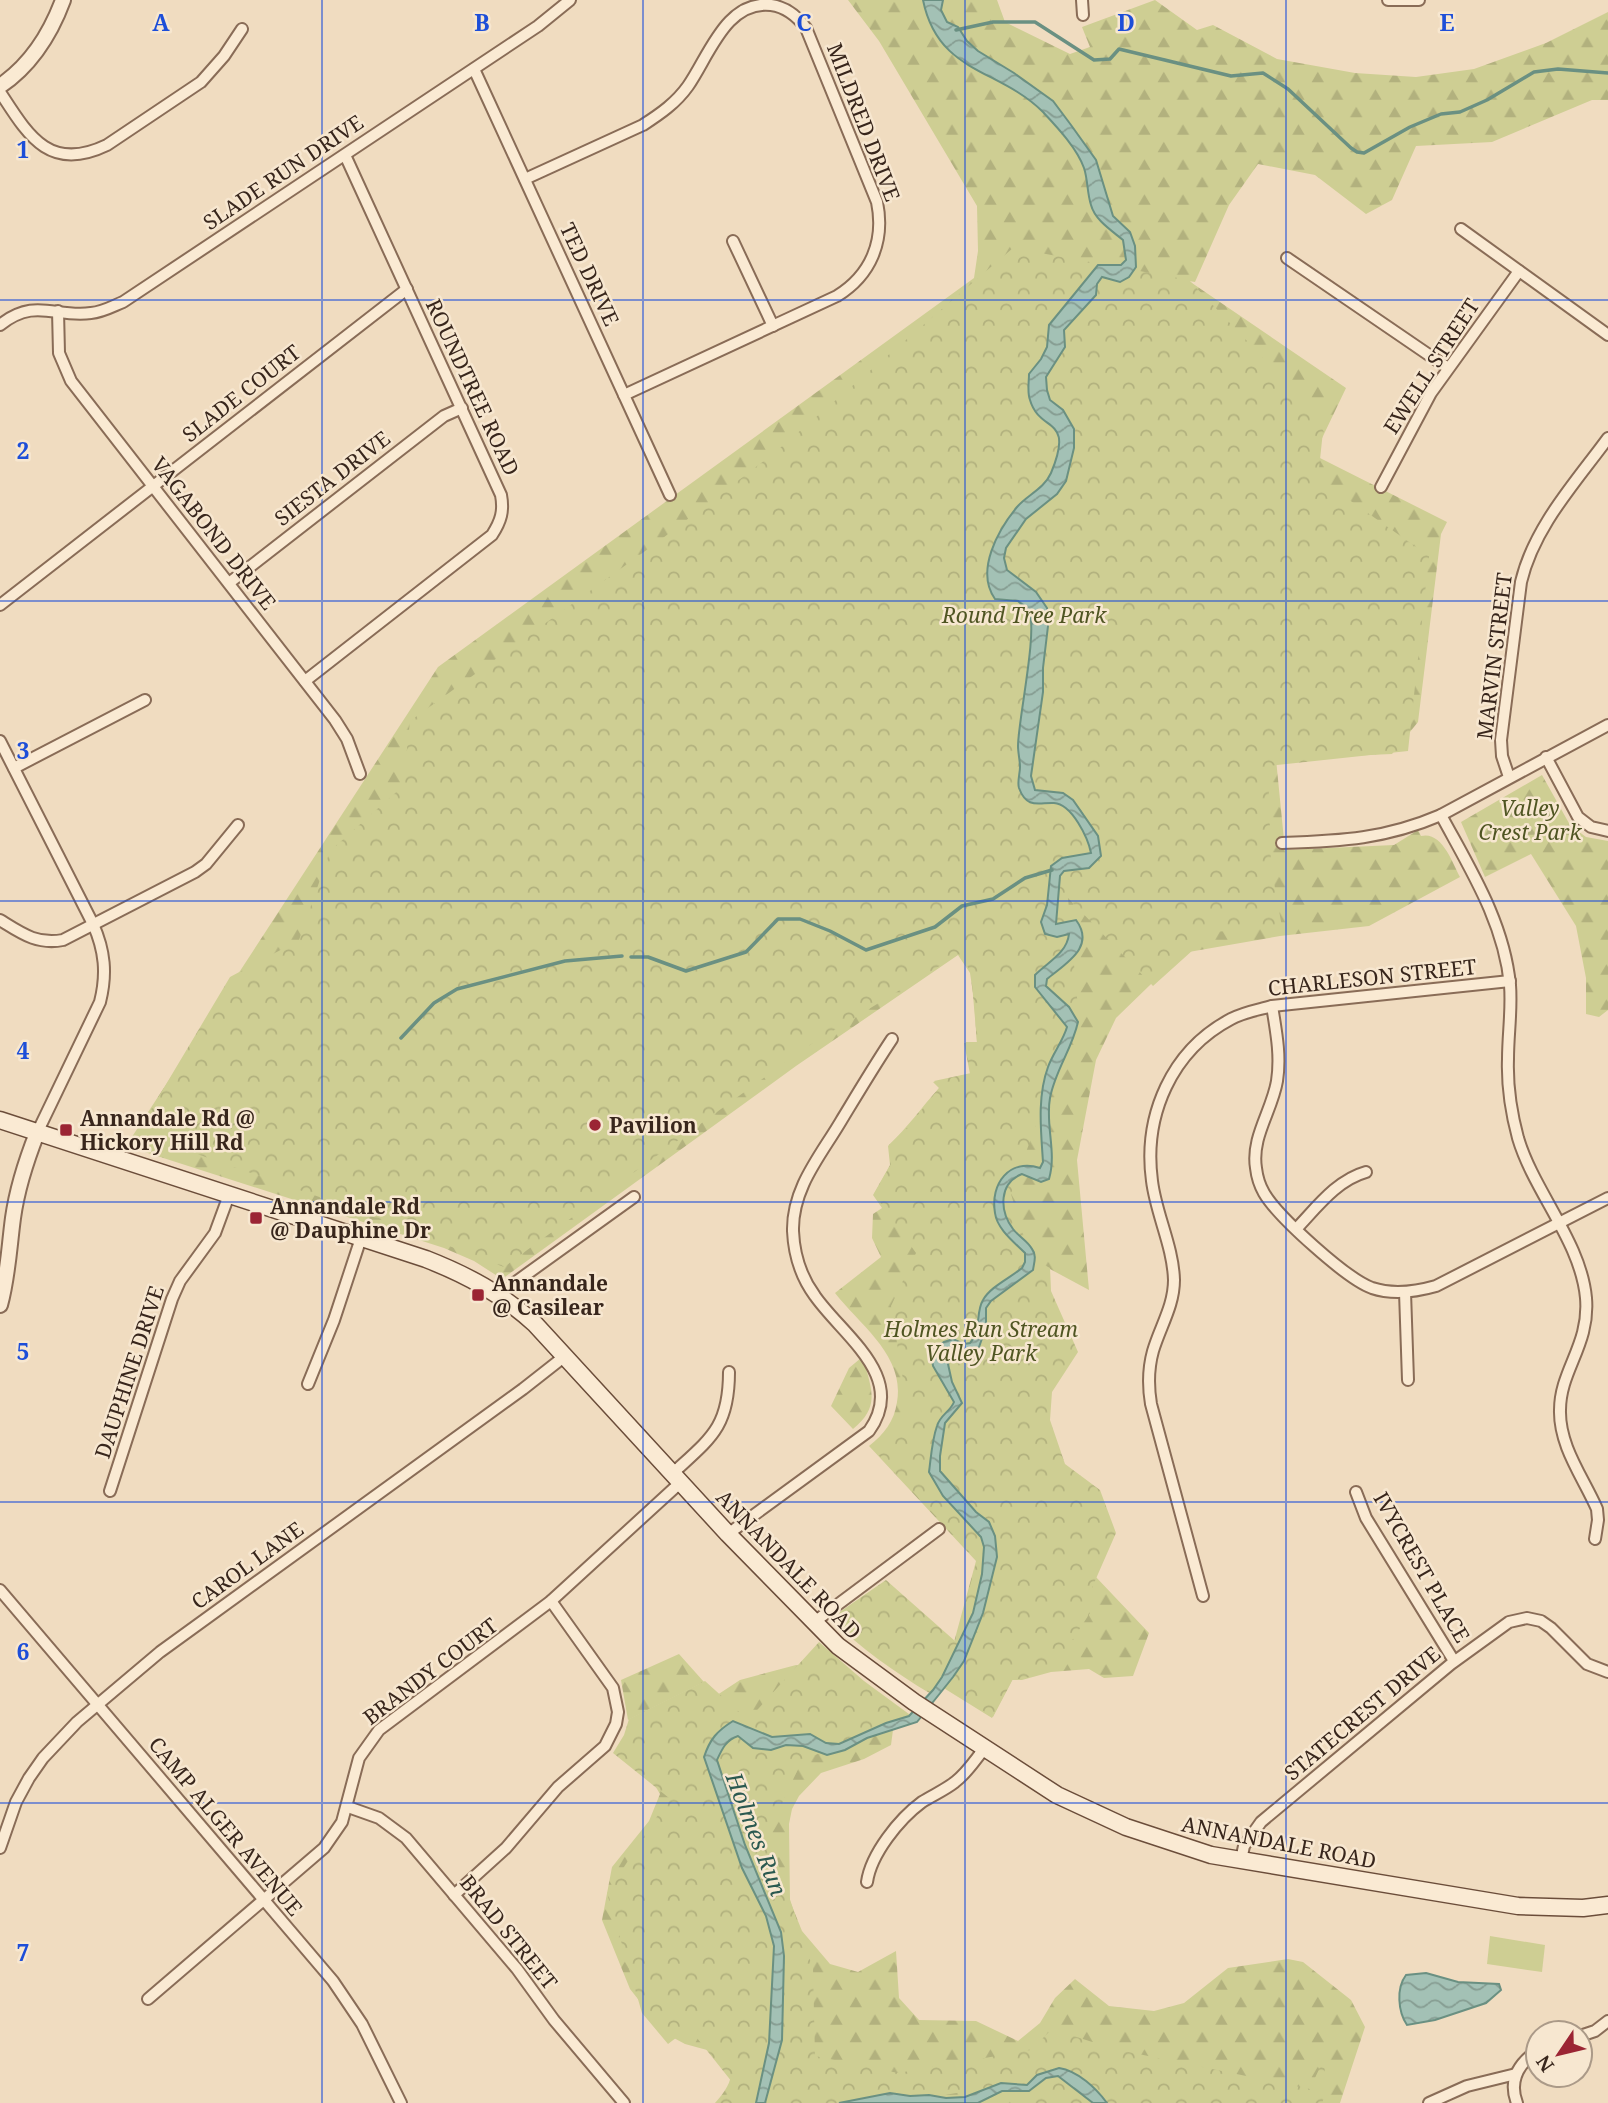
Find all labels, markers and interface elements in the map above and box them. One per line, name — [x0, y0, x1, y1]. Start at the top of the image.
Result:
text: A — [152, 6, 170, 38]
text: B — [474, 6, 490, 38]
text: C — [796, 6, 812, 38]
text: D — [1117, 6, 1135, 38]
text: E — [1439, 6, 1455, 38]
street label: MILDRED DRIVE — [821, 39, 907, 205]
street label: SLADE RUN DRIVE — [198, 108, 368, 236]
text: 1 — [17, 133, 30, 165]
street label: TED DRIVE — [554, 218, 626, 330]
street label: EWELL STREET — [1377, 293, 1485, 439]
street label: ROUNDTREE ROAD — [420, 294, 526, 480]
street label: SLADE COURT — [176, 338, 306, 448]
street label: SIESTA DRIVE — [269, 424, 395, 532]
text: 2 — [17, 434, 30, 466]
street label: VAGABOND DRIVE — [145, 451, 283, 615]
street label: MARVIN STREET — [1470, 571, 1518, 741]
park label: Round Tree Park — [941, 601, 1107, 629]
text: 3 — [17, 734, 30, 766]
park label: Valley Crest Park — [1479, 794, 1582, 846]
street label: CHARLESON STREET — [1266, 952, 1478, 1002]
text: 4 — [17, 1034, 30, 1066]
place label: Annandale Rd @ Hickory Hill Rd — [80, 1104, 255, 1156]
place label: Pavilion — [609, 1111, 697, 1139]
marker: Pavilion — [587, 1117, 603, 1133]
marker: Annandale Rd @ Hickory Hill Rd — [58, 1122, 74, 1138]
place label: Annandale Rd @ Dauphine Dr — [270, 1192, 431, 1244]
marker: Annandale Rd @ Dauphine Dr — [248, 1210, 264, 1226]
place label: Annandale @ Casilear — [492, 1269, 608, 1321]
street label: DAUPHINE DRIVE — [88, 1282, 170, 1462]
marker: Annandale @ Casilear — [470, 1287, 486, 1303]
park label: Holmes Run Stream Valley Park — [883, 1315, 1078, 1367]
text: 5 — [17, 1335, 30, 1367]
street label: ANNANDALE ROAD — [710, 1483, 868, 1645]
street label: IVYCREST PLACE — [1367, 1487, 1477, 1647]
street label: CAROL LANE — [185, 1515, 309, 1615]
street label: BRANDY COURT — [357, 1611, 503, 1731]
text: 6 — [17, 1635, 30, 1667]
street label: STATECREST DRIVE — [1278, 1640, 1446, 1786]
street label: CAMP ALGER AVENUE — [143, 1731, 309, 1921]
water label: Holmes Run — [718, 1767, 795, 1901]
street label: ANNANDALE ROAD — [1179, 1809, 1379, 1875]
street label: BRAD STREET — [454, 1869, 564, 1995]
text: 7 — [17, 1936, 30, 1968]
north arrow — [1524, 2019, 1594, 2089]
text: N — [1530, 2050, 1560, 2077]

